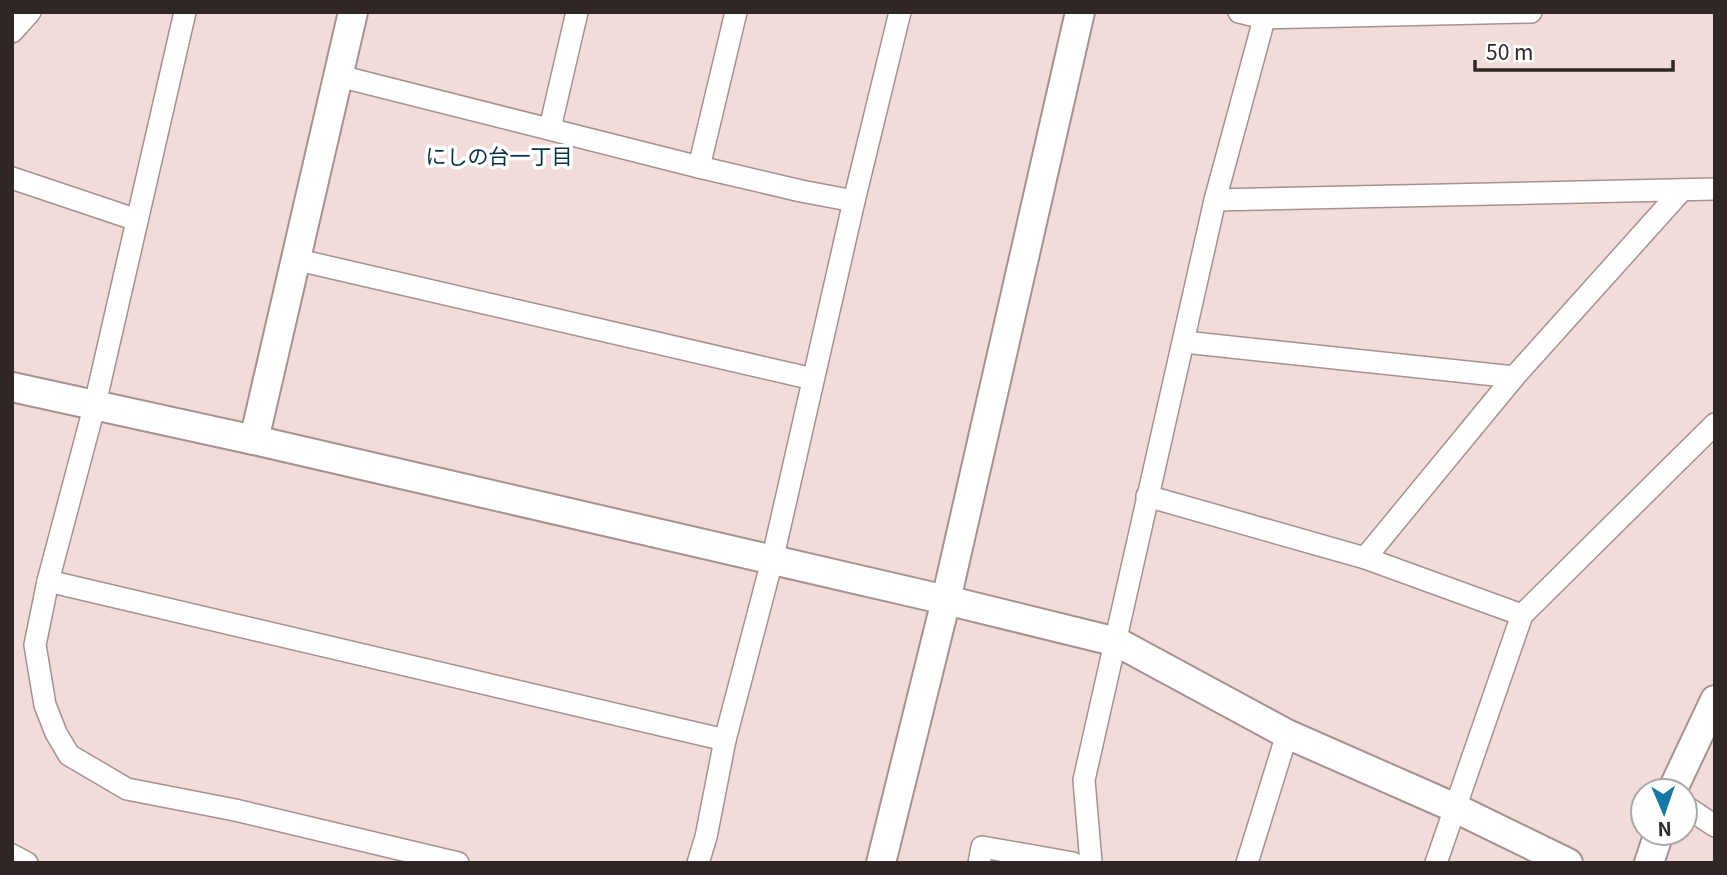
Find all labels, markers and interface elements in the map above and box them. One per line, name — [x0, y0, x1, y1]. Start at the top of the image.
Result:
scale bar — [1475, 28, 1673, 72]
text: 50 m — [1486, 36, 1533, 66]
district label: にしの台一丁目 — [426, 140, 573, 170]
north arrow — [1629, 777, 1699, 847]
text: N — [1657, 817, 1672, 844]

